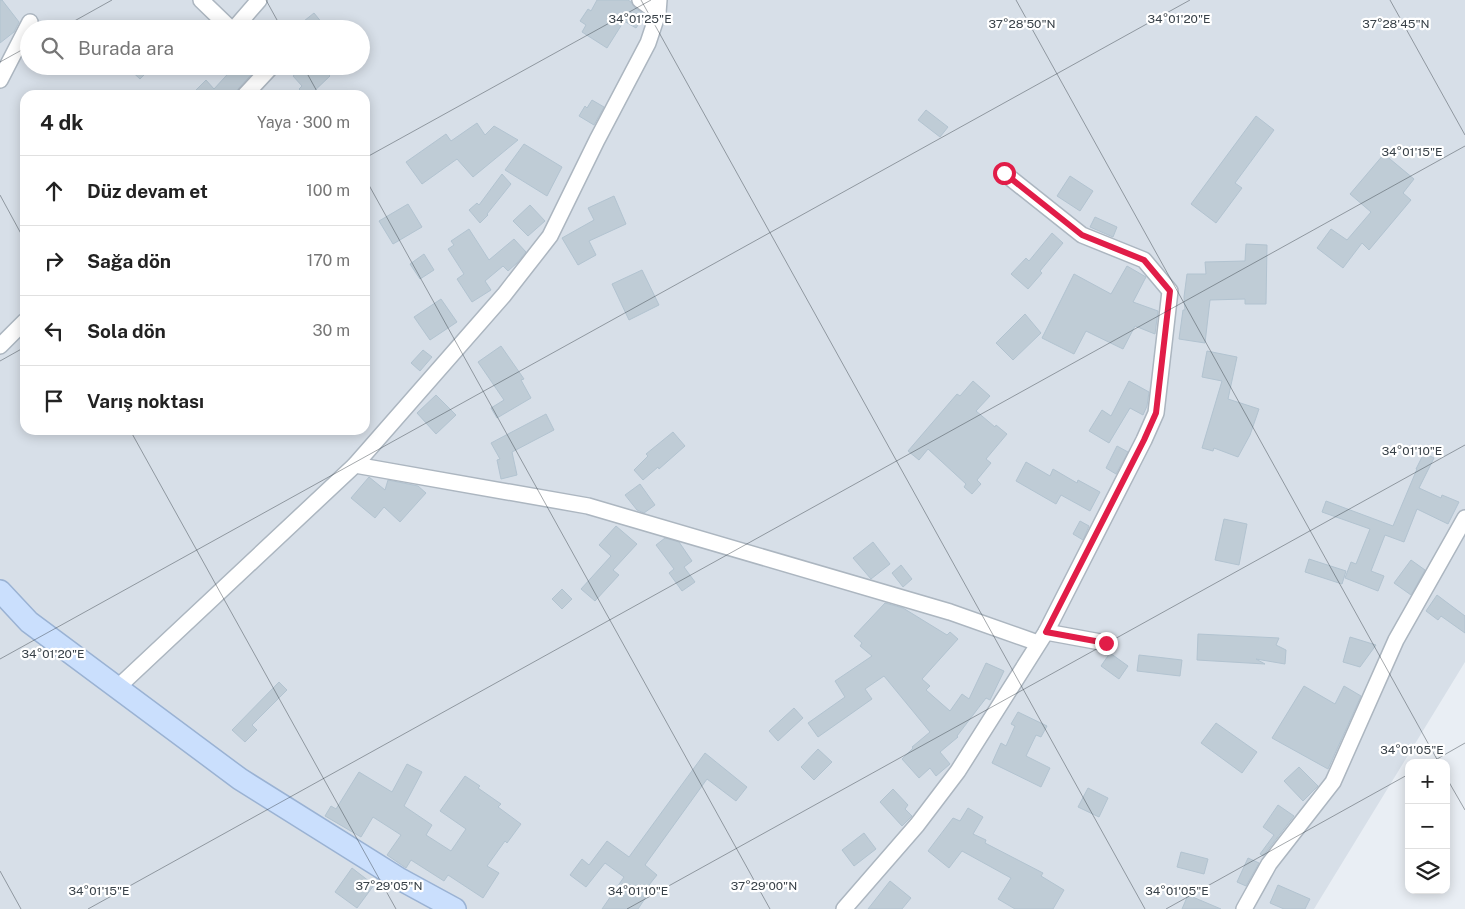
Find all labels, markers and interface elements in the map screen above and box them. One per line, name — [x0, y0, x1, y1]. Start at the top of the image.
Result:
text: 34°01'25"E — [608, 12, 672, 26]
text: 34°01'20"E — [1148, 12, 1210, 26]
text: 37°28'50"N — [988, 17, 1056, 31]
text: 37°28'45"N — [1362, 17, 1430, 31]
search box — [20, 20, 370, 75]
icon: search — [38, 34, 66, 62]
text: Burada ara — [78, 37, 174, 59]
text: 4 dk — [40, 110, 83, 135]
text: Yaya · 300 m — [257, 113, 350, 132]
text: 34°01'15"E — [1382, 145, 1442, 159]
route start — [993, 162, 1016, 185]
icon: ahead — [40, 177, 68, 205]
text: Düz devam et — [87, 180, 208, 202]
text: 100 m — [306, 181, 350, 200]
icon: right — [40, 247, 68, 275]
text: Sağa dön — [87, 250, 171, 272]
text: 170 m — [307, 251, 350, 270]
icon: left — [40, 317, 68, 345]
text: Sola dön — [87, 320, 166, 342]
text: 30 m — [313, 321, 350, 340]
icon: arrive — [40, 387, 68, 415]
text: Varış noktası — [87, 390, 204, 412]
text: 34°01'10"E — [1382, 444, 1442, 458]
route end — [1095, 632, 1118, 655]
text: 34°01'20"E — [22, 647, 84, 661]
text: 34°01'05"E — [1380, 743, 1444, 757]
map controls — [1405, 759, 1450, 894]
button: + — [1405, 759, 1450, 804]
button: − — [1405, 804, 1450, 849]
button: layers — [1405, 849, 1450, 894]
text: 37°29'05"N — [356, 879, 422, 893]
text: 37°29'00"N — [731, 879, 797, 893]
text: 34°01'15"E — [69, 884, 129, 898]
text: 34°01'10"E — [608, 884, 668, 898]
text: 34°01'05"E — [1145, 884, 1209, 898]

